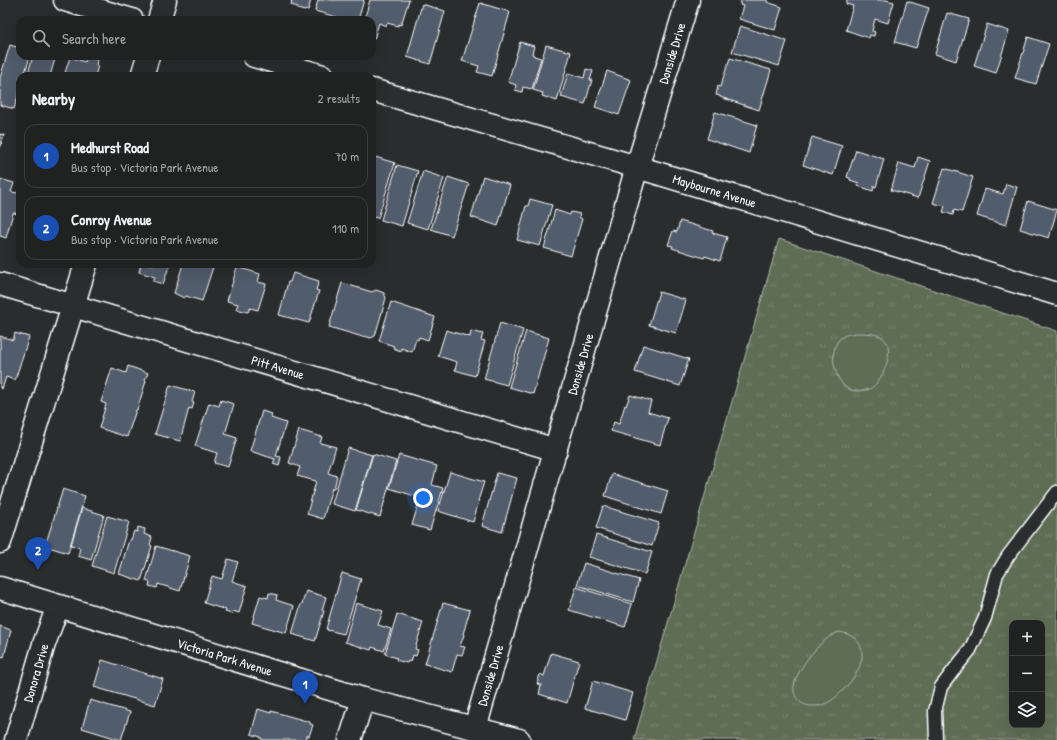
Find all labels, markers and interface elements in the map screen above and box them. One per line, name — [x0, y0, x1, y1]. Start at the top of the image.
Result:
search box — [16, 16, 376, 60]
street label: Donside Drive — [654, 20, 690, 86]
icon: search — [30, 27, 52, 49]
text: Search here — [62, 28, 126, 49]
text: Nearby — [32, 87, 75, 110]
text: 2 results — [318, 89, 360, 107]
text: Medhurst Road — [71, 137, 149, 158]
text: 1 — [44, 147, 48, 165]
text: 70 m — [335, 147, 359, 165]
text: Bus stop · Victoria Park Avenue — [71, 158, 218, 176]
street label: Maybourne Avenue — [671, 169, 758, 212]
text: Conroy Avenue — [71, 209, 152, 230]
text: 2 — [43, 219, 49, 237]
text: 110 m — [332, 219, 359, 237]
text: Bus stop · Victoria Park Avenue — [71, 230, 218, 248]
street label: Donside Drive — [563, 331, 598, 397]
street label: Pitt Avenue — [249, 351, 306, 383]
your location — [413, 488, 433, 508]
pin: 2 — [25, 537, 51, 570]
map controls — [1009, 620, 1045, 728]
button: + — [1009, 620, 1045, 656]
street label: Victoria Park Avenue — [175, 634, 275, 680]
street label: Donora Drive — [19, 641, 53, 704]
street label: Donside Drive — [473, 642, 508, 708]
button: − — [1009, 656, 1045, 692]
pin: 1 — [292, 671, 318, 704]
button: layers — [1009, 692, 1045, 728]

